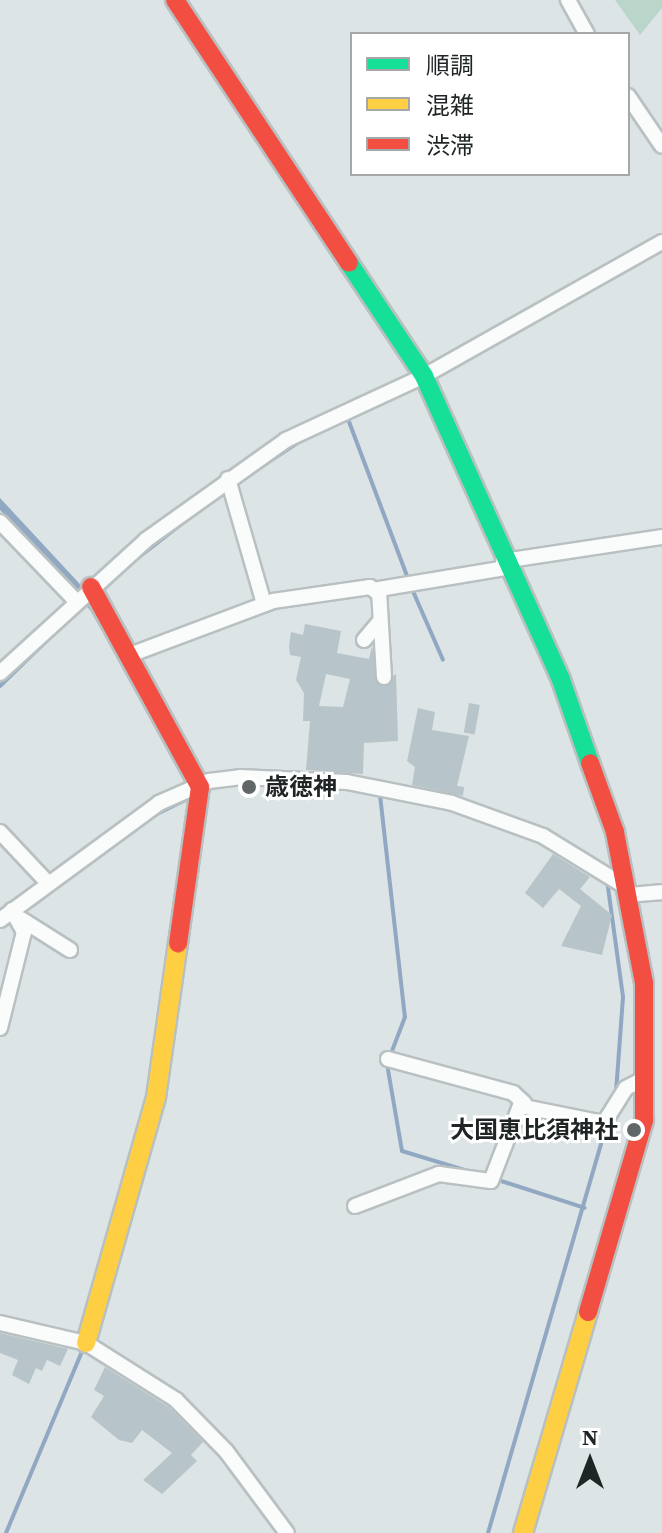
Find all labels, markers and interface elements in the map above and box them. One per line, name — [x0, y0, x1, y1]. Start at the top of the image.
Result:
legend — [350, 32, 630, 176]
text: 順調 — [426, 49, 474, 82]
text: 混雑 — [426, 89, 474, 122]
text: 渋滞 — [426, 129, 474, 162]
place label: 歳徳神 — [265, 773, 337, 801]
marker: 歳徳神 — [240, 778, 258, 796]
place label: 大国恵比須神社 — [450, 1116, 618, 1144]
marker: 大国恵比須神社 — [625, 1121, 643, 1139]
north arrow — [550, 1421, 630, 1501]
text: N — [582, 1422, 598, 1452]

